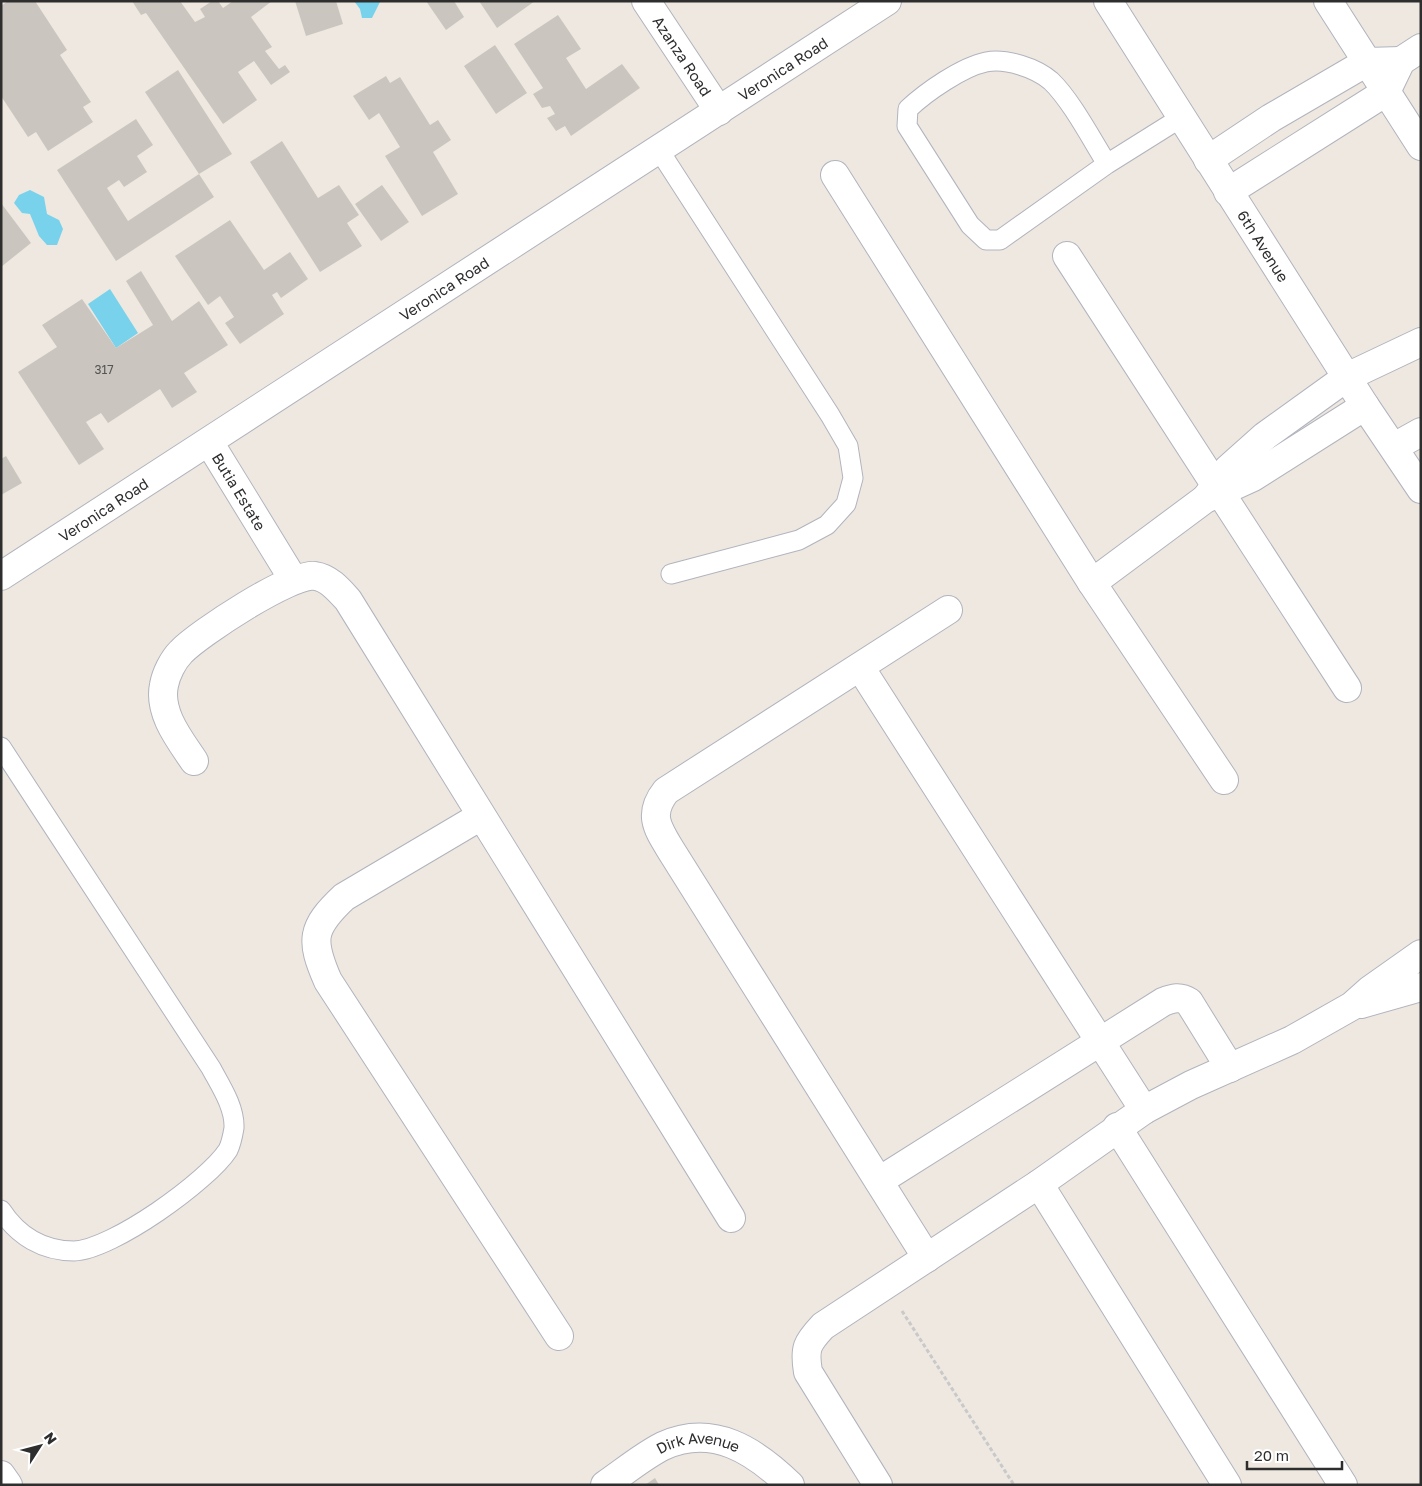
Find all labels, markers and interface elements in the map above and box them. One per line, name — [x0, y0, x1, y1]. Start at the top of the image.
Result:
street label: Azanza Road — [649, 13, 716, 99]
street label: Veronica Road — [735, 33, 831, 104]
street label: 6th Avenue — [1234, 207, 1293, 285]
street label: Veronica Road — [396, 253, 492, 324]
house number: 317 — [94, 362, 114, 377]
street label: Butia Estate — [209, 449, 270, 534]
street label: Veronica Road — [55, 474, 151, 545]
north arrow — [15, 1421, 65, 1471]
street label: Dirk Avenue — [653, 1428, 743, 1457]
text: N — [41, 1429, 61, 1447]
scale bar — [1247, 1438, 1342, 1470]
text: 20 m — [1254, 1446, 1289, 1464]

